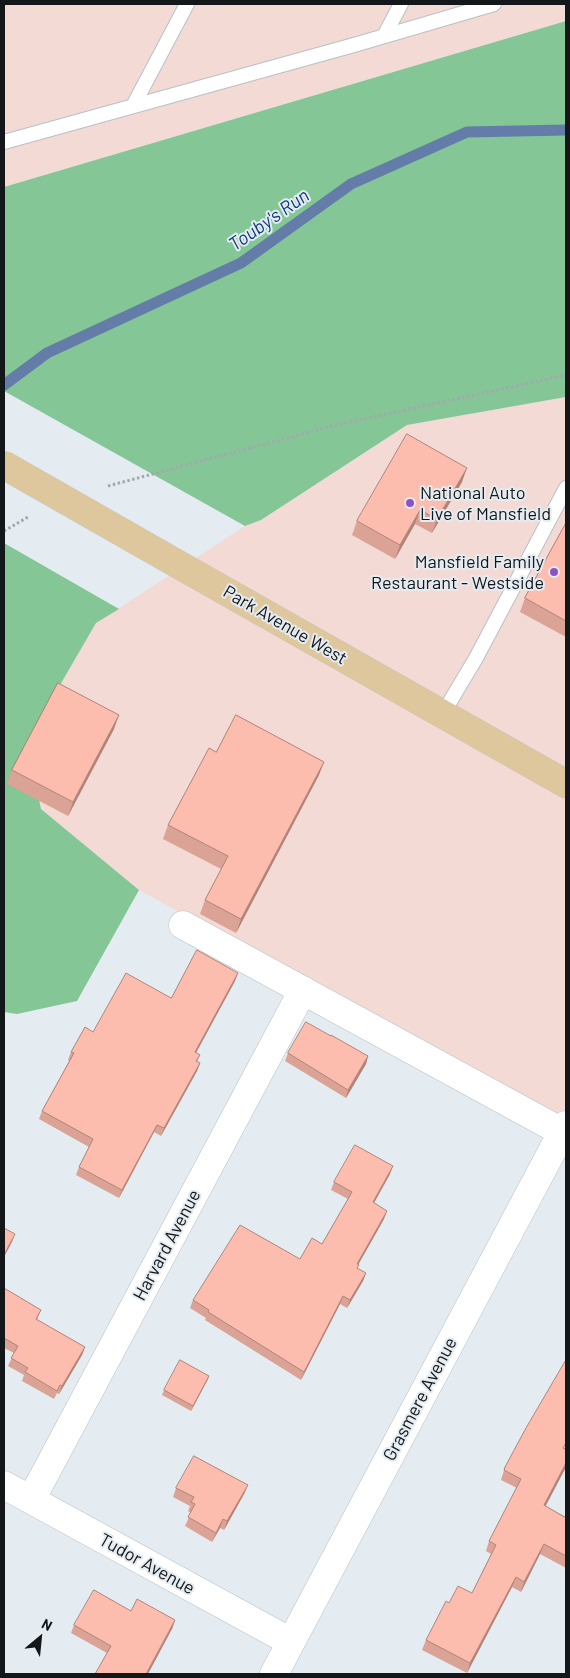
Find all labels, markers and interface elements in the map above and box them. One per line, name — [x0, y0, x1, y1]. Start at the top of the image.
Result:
water label: Touby's Run — [224, 184, 314, 256]
place label: National Auto Live of Mansfield — [420, 482, 551, 524]
marker: National Auto Live of Mansfield — [404, 497, 416, 509]
place label: Mansfield Family Restaurant - Westside — [371, 551, 544, 594]
marker: Mansfield Family Restaurant - Westside — [548, 566, 560, 578]
street label: Park Avenue West — [219, 581, 351, 669]
street label: Harvard Avenue — [129, 1186, 205, 1304]
street label: Grasmere Avenue — [378, 1334, 462, 1464]
street label: Tudor Avenue — [95, 1529, 199, 1599]
north arrow — [15, 1613, 65, 1663]
text: N — [39, 1615, 55, 1634]

